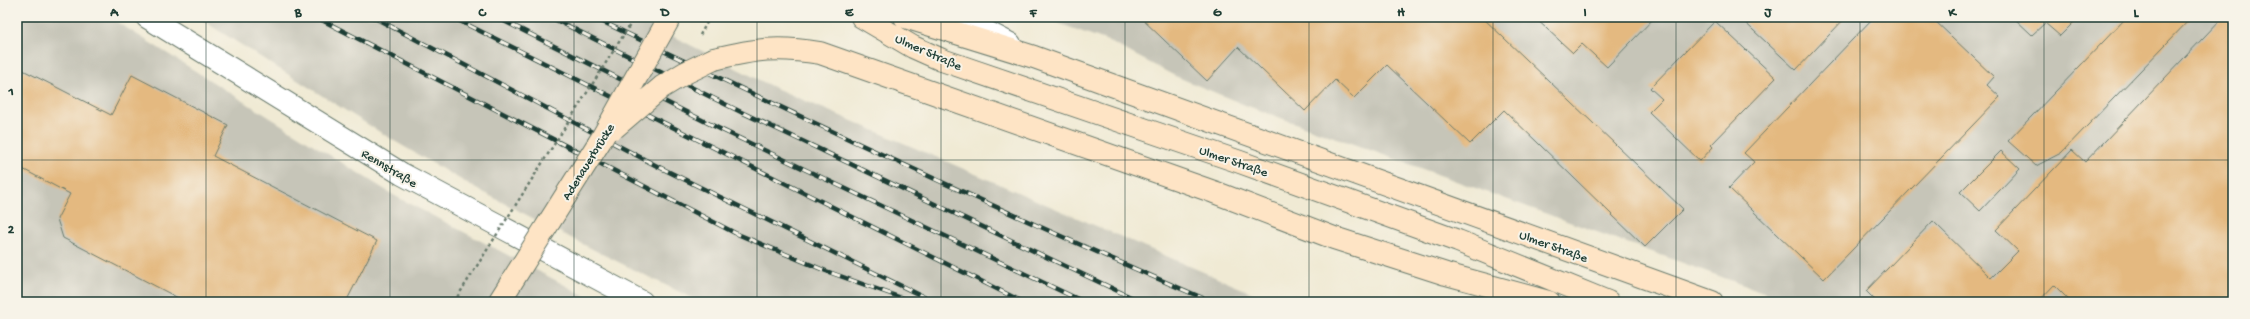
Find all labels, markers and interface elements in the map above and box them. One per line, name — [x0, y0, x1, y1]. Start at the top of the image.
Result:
text: A — [109, 6, 119, 21]
text: B — [294, 6, 303, 21]
text: C — [477, 6, 487, 21]
text: D — [660, 6, 670, 21]
text: E — [845, 6, 854, 21]
text: F — [1029, 6, 1038, 21]
text: G — [1213, 6, 1222, 21]
text: H — [1397, 6, 1405, 21]
text: I — [1583, 6, 1587, 21]
text: J — [1764, 6, 1773, 21]
text: K — [1947, 6, 1957, 21]
text: L — [2134, 6, 2140, 21]
street label: Ulmer Straße — [892, 32, 964, 75]
text: 1 — [7, 85, 14, 100]
street label: Adenauerbrücke — [560, 121, 619, 203]
street label: Ulmer Straße — [1197, 144, 1270, 181]
street label: Rennstraße — [358, 147, 420, 192]
text: 2 — [8, 223, 15, 238]
street label: Ulmer Straße — [1517, 228, 1590, 267]

